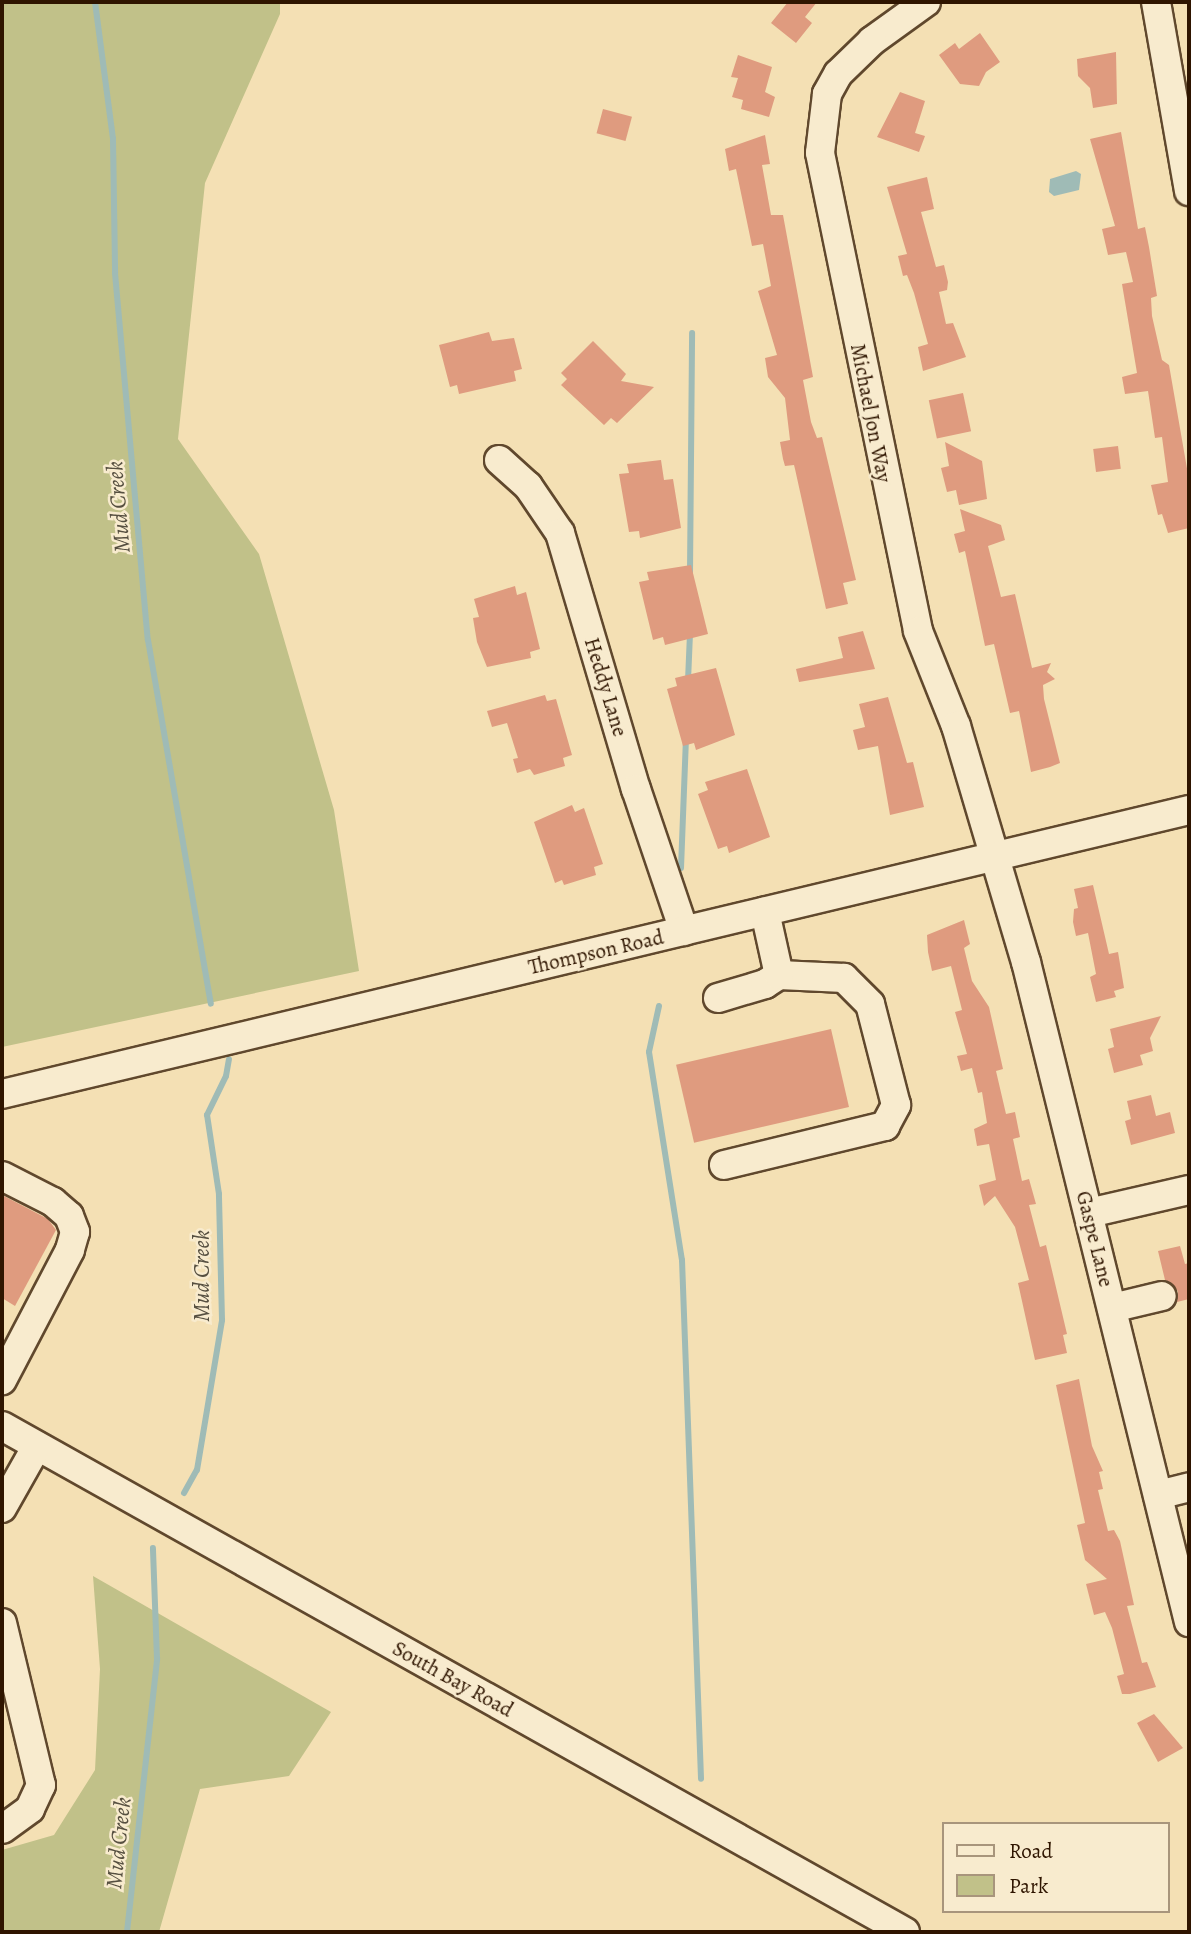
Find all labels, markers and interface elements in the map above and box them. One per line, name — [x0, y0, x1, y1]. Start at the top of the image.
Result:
street label: Michael Jon Way — [845, 341, 897, 485]
water label: Mud Creek — [101, 460, 137, 554]
street label: Heddy Lane — [579, 634, 633, 740]
street label: Thompson Road — [526, 924, 666, 980]
street label: Gaspe Lane — [1071, 1188, 1119, 1290]
water label: Mud Creek — [188, 1230, 216, 1322]
street label: South Bay Road — [388, 1635, 518, 1723]
water label: Mud Creek — [100, 1796, 138, 1890]
legend — [942, 1822, 1170, 1913]
text: Road — [1009, 1837, 1053, 1865]
text: Park — [1009, 1872, 1048, 1900]

